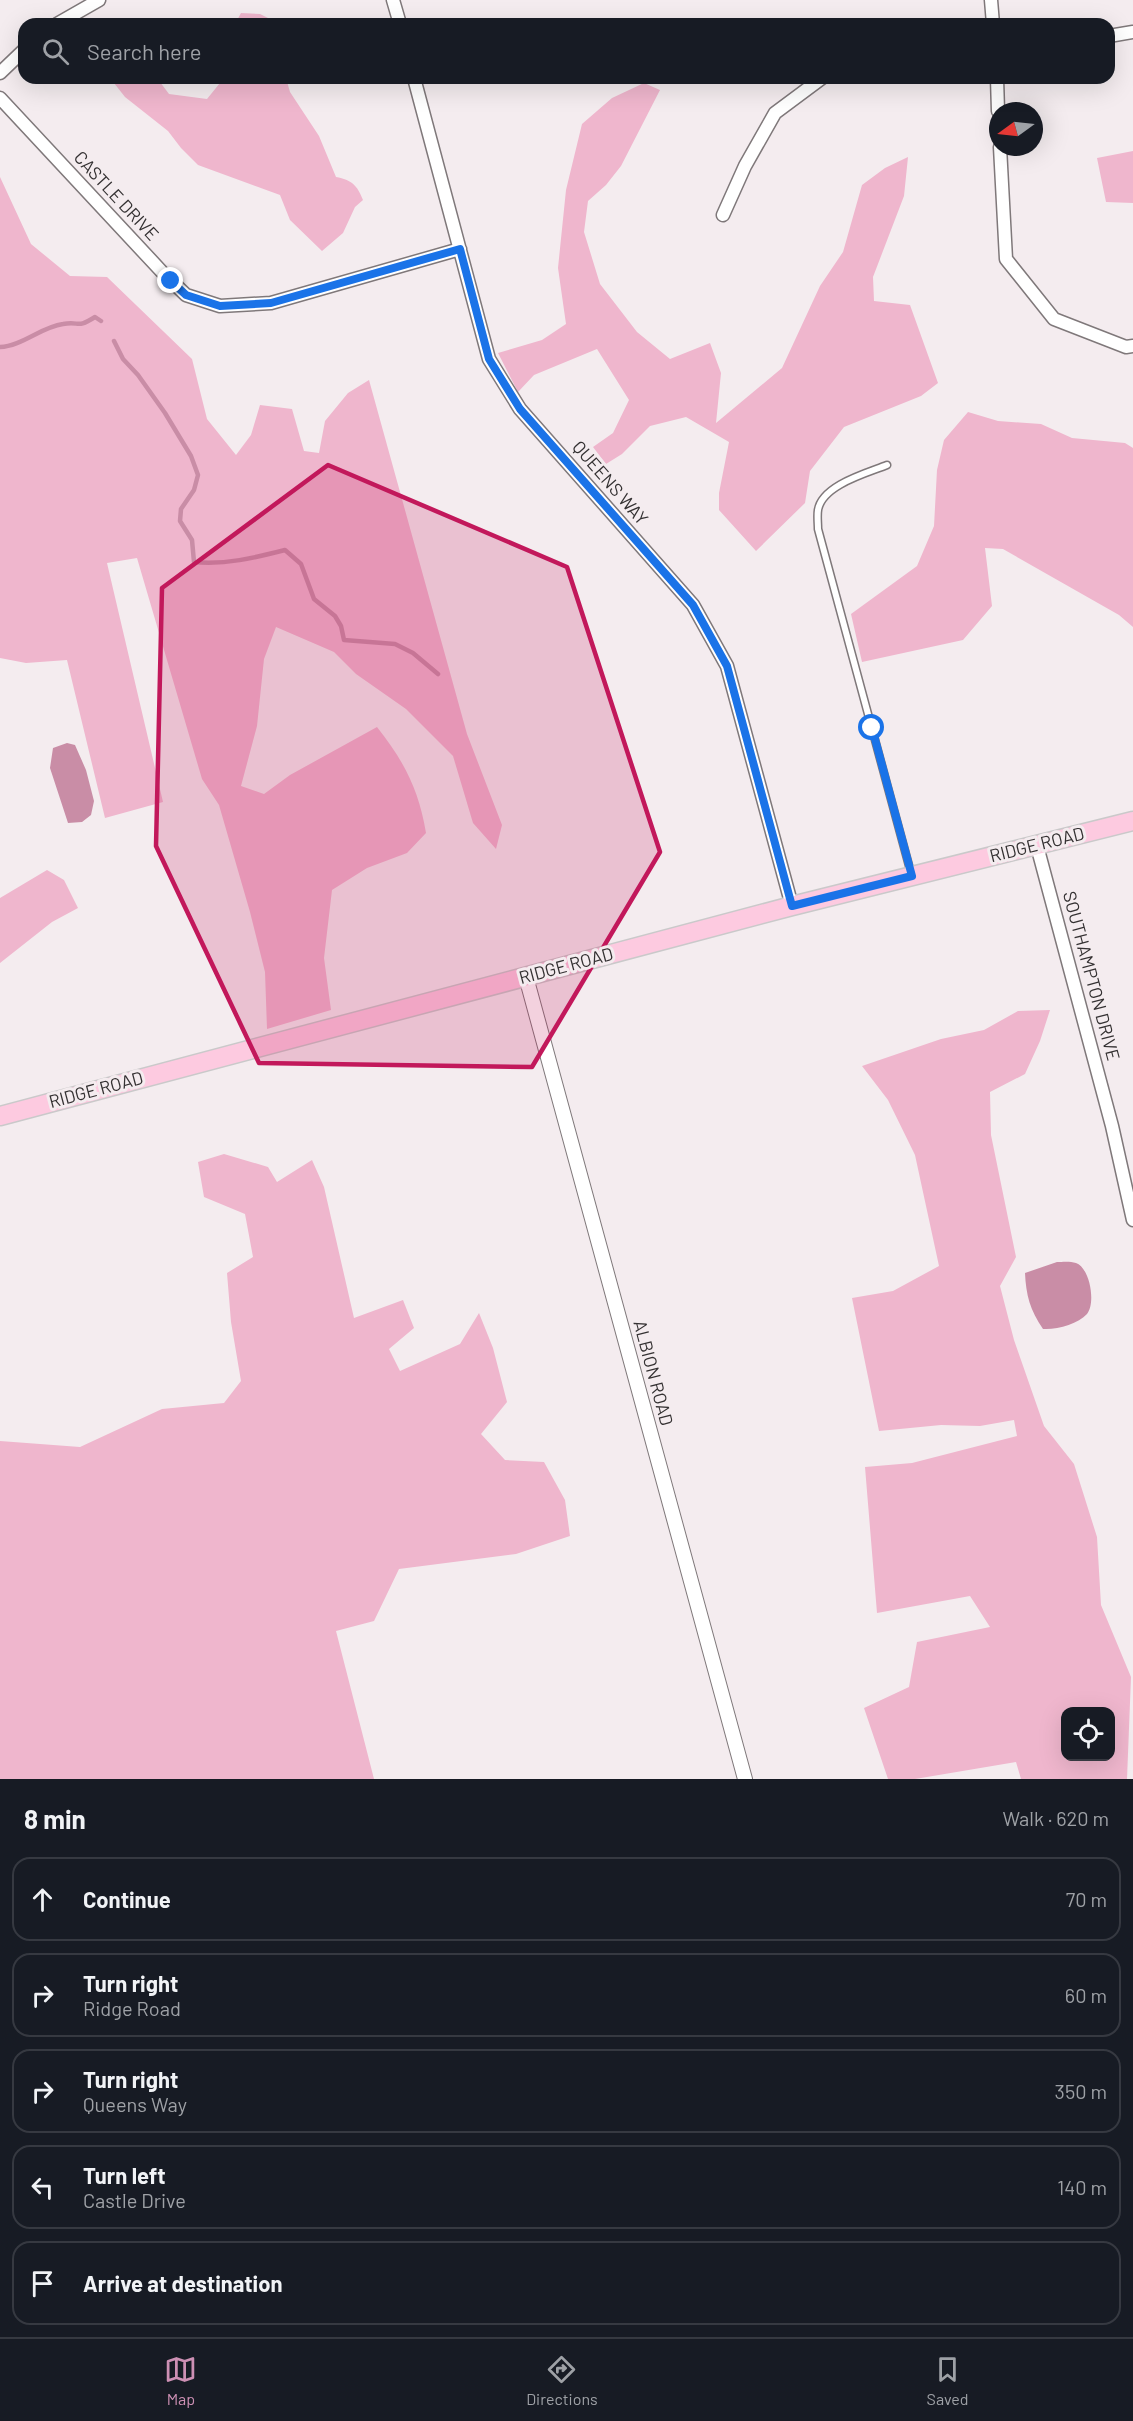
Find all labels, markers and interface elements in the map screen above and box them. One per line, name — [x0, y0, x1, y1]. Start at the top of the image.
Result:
search box — [18, 18, 1115, 84]
icon: search — [39, 35, 72, 68]
text: Search here — [87, 38, 201, 64]
north arrow — [989, 102, 1043, 156]
street label: CASTLE DRIVE — [70, 146, 164, 245]
route end — [157, 267, 183, 293]
street label: QUEENS WAY — [568, 436, 653, 529]
route start — [858, 714, 884, 740]
street label: RIDGE ROAD — [987, 822, 1086, 866]
street label: SOUTHAMPTON DRIVE — [1059, 889, 1125, 1063]
street label: RIDGE ROAD — [516, 942, 615, 988]
street label: RIDGE ROAD — [46, 1066, 145, 1112]
street label: ALBION ROAD — [629, 1318, 679, 1428]
map controls — [1061, 1707, 1115, 1761]
button: locate — [1061, 1707, 1115, 1761]
text: 8 min — [24, 1803, 86, 1834]
text: Walk · 620 m — [1002, 1806, 1109, 1830]
icon: ahead — [26, 1883, 59, 1916]
text: Continue — [83, 1886, 171, 1912]
text: 70 m — [1066, 1887, 1107, 1911]
text: Turn right — [83, 1970, 178, 1996]
icon: right — [26, 1979, 59, 2012]
text: 60 m — [1065, 1983, 1107, 2007]
text: Ridge Road — [83, 1996, 181, 2020]
text: Turn right — [83, 2066, 178, 2092]
icon: right — [26, 2075, 59, 2108]
text: 350 m — [1055, 2079, 1107, 2103]
text: Queens Way — [83, 2092, 187, 2116]
text: Turn left — [83, 2162, 166, 2188]
icon: left — [26, 2171, 59, 2204]
text: 140 m — [1057, 2175, 1107, 2199]
text: Castle Drive — [83, 2188, 186, 2212]
icon: arrive — [26, 2267, 59, 2300]
text: Arrive at destination — [83, 2270, 282, 2296]
tab: Map — [164, 2353, 197, 2408]
tab: Directions — [526, 2353, 598, 2408]
tab: Saved — [927, 2353, 969, 2408]

